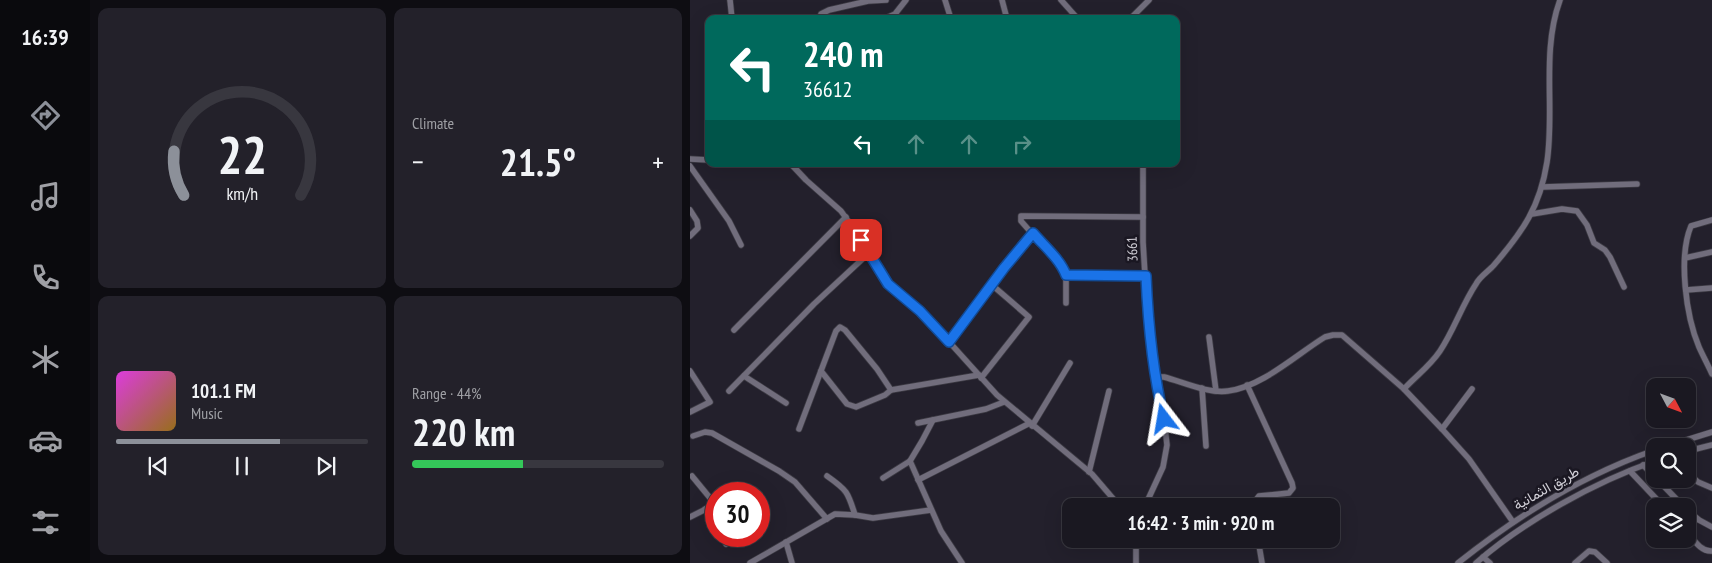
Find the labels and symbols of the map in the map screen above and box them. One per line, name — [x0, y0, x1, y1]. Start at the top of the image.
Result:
pin — [840, 219, 882, 261]
street label: 3661 — [1123, 236, 1141, 262]
north arrow — [1646, 378, 1696, 428]
position arrow — [1137, 392, 1189, 444]
street label: طريق الثمانية — [1510, 462, 1582, 514]
speed limit sign: 30 — [705, 482, 770, 547]

